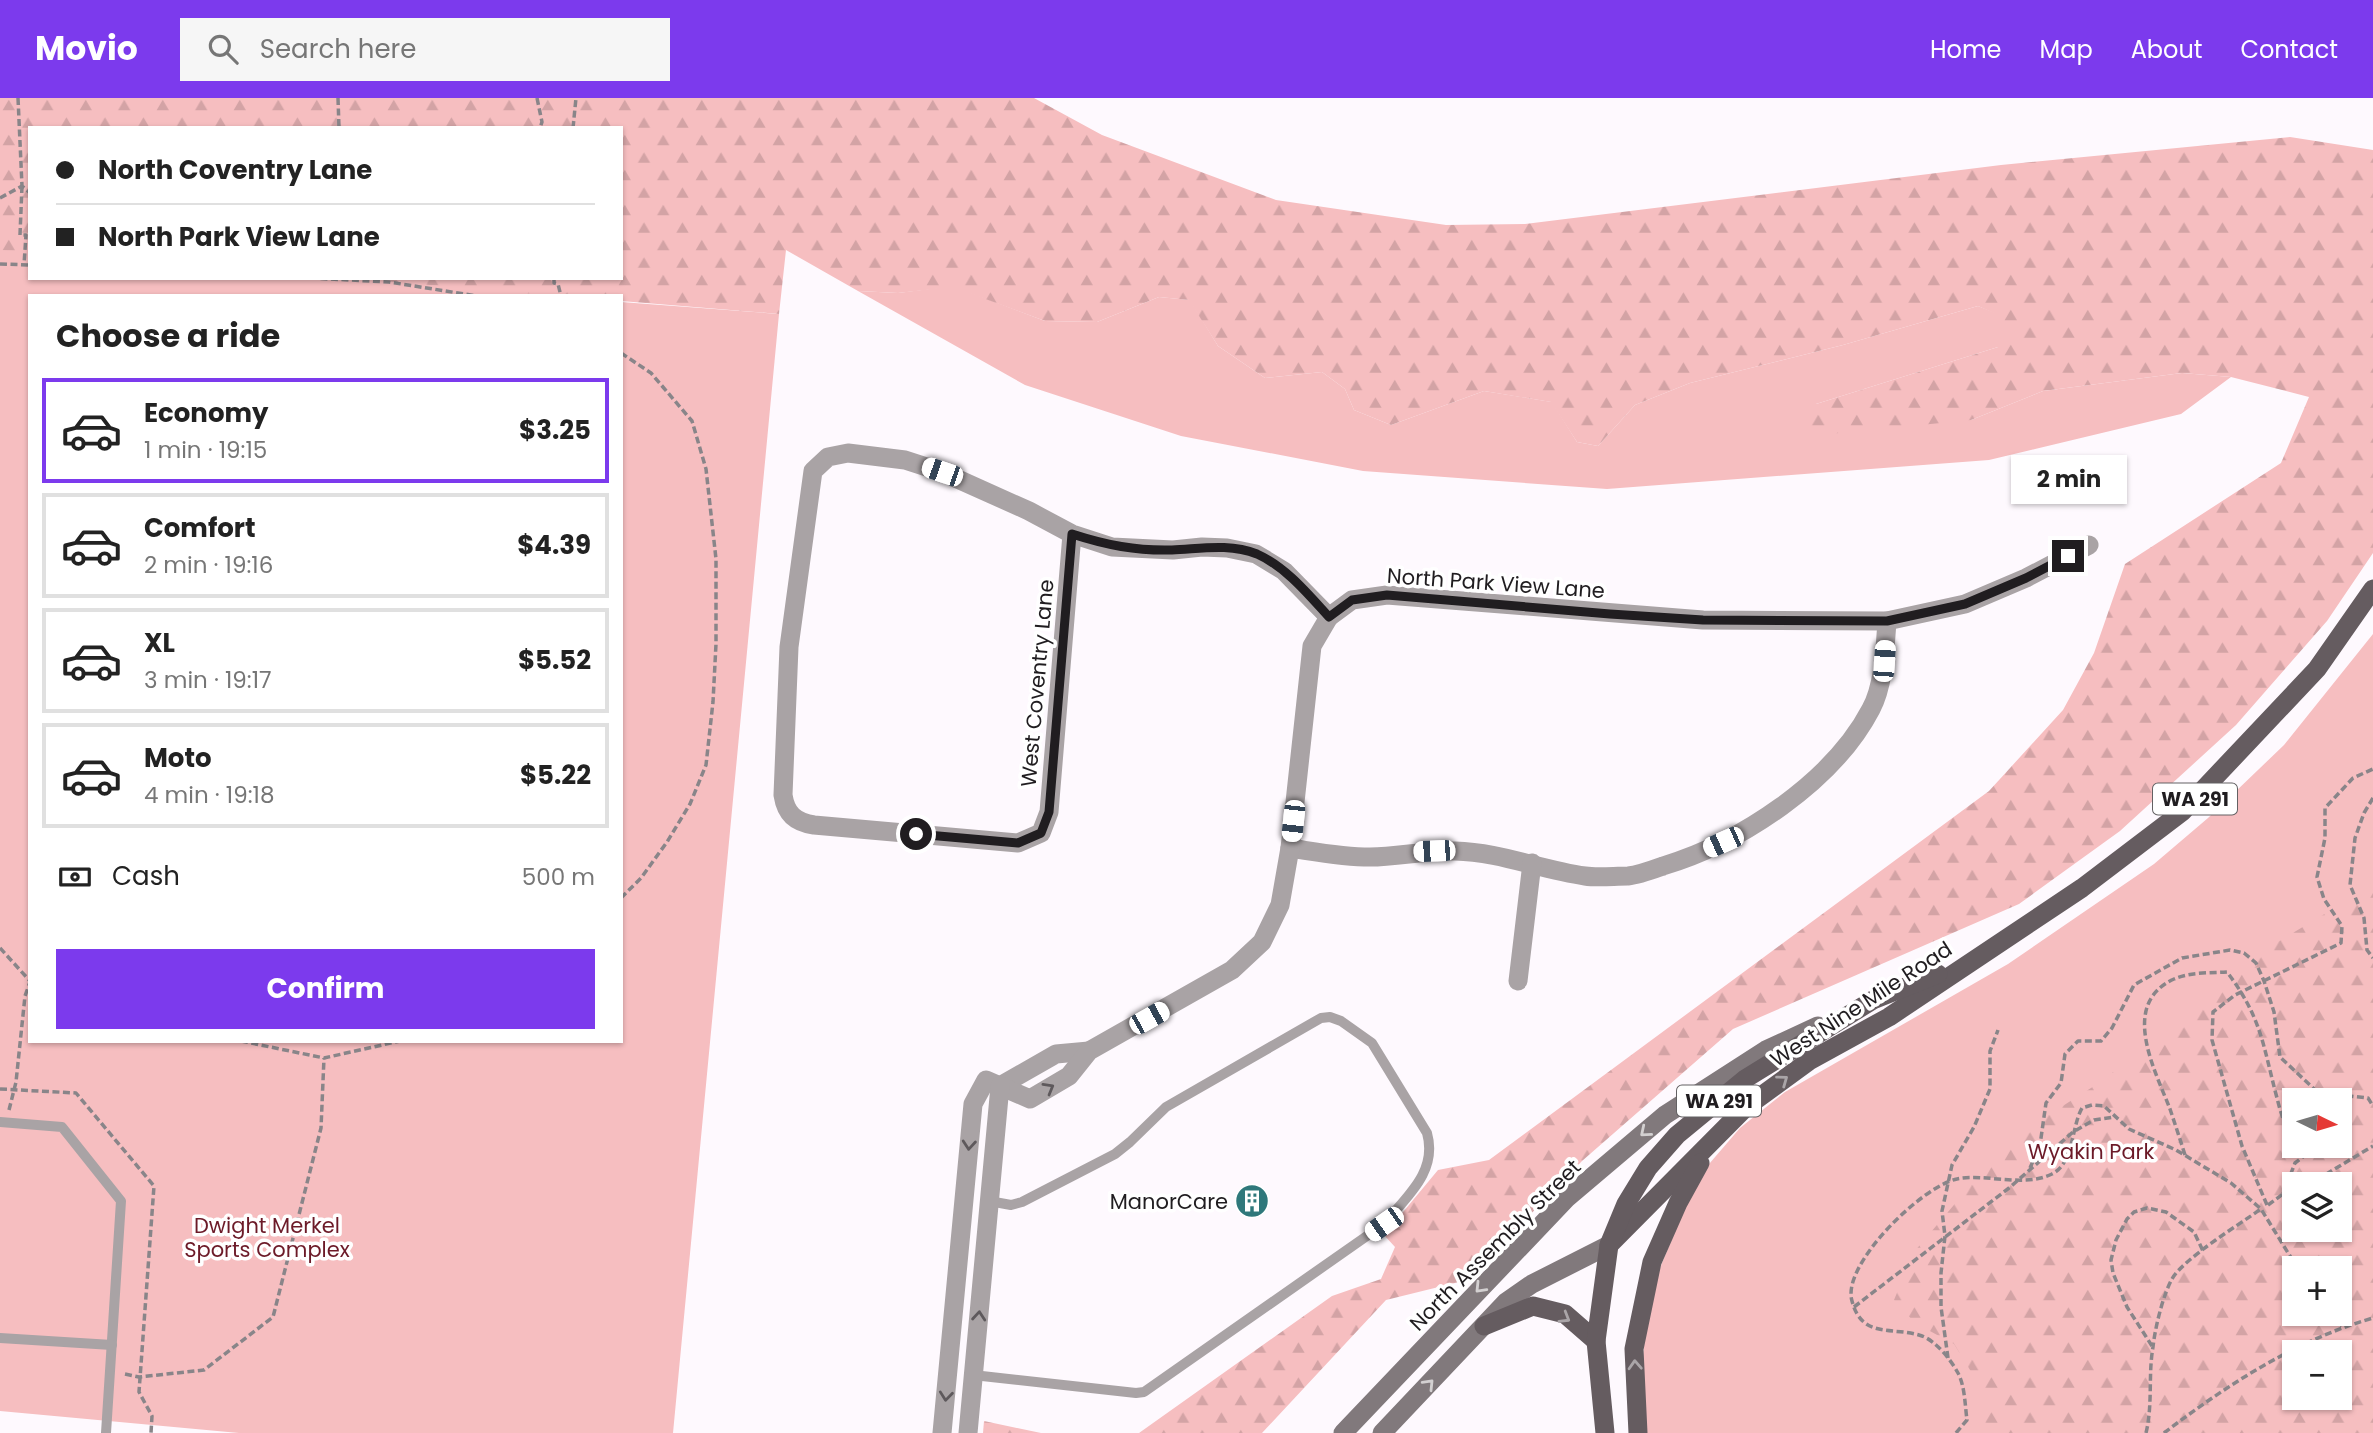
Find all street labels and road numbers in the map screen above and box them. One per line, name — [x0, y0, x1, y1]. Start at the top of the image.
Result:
street label: North Park View Lane — [1386, 561, 1606, 605]
street label: West Coventry Lane — [1013, 578, 1061, 788]
road number: WA 291 — [2153, 784, 2237, 814]
street label: West Nine Mile Road — [1764, 934, 1958, 1074]
road number: WA 291 — [1677, 1085, 1761, 1116]
street label: North Assembly Street — [1403, 1153, 1587, 1337]

